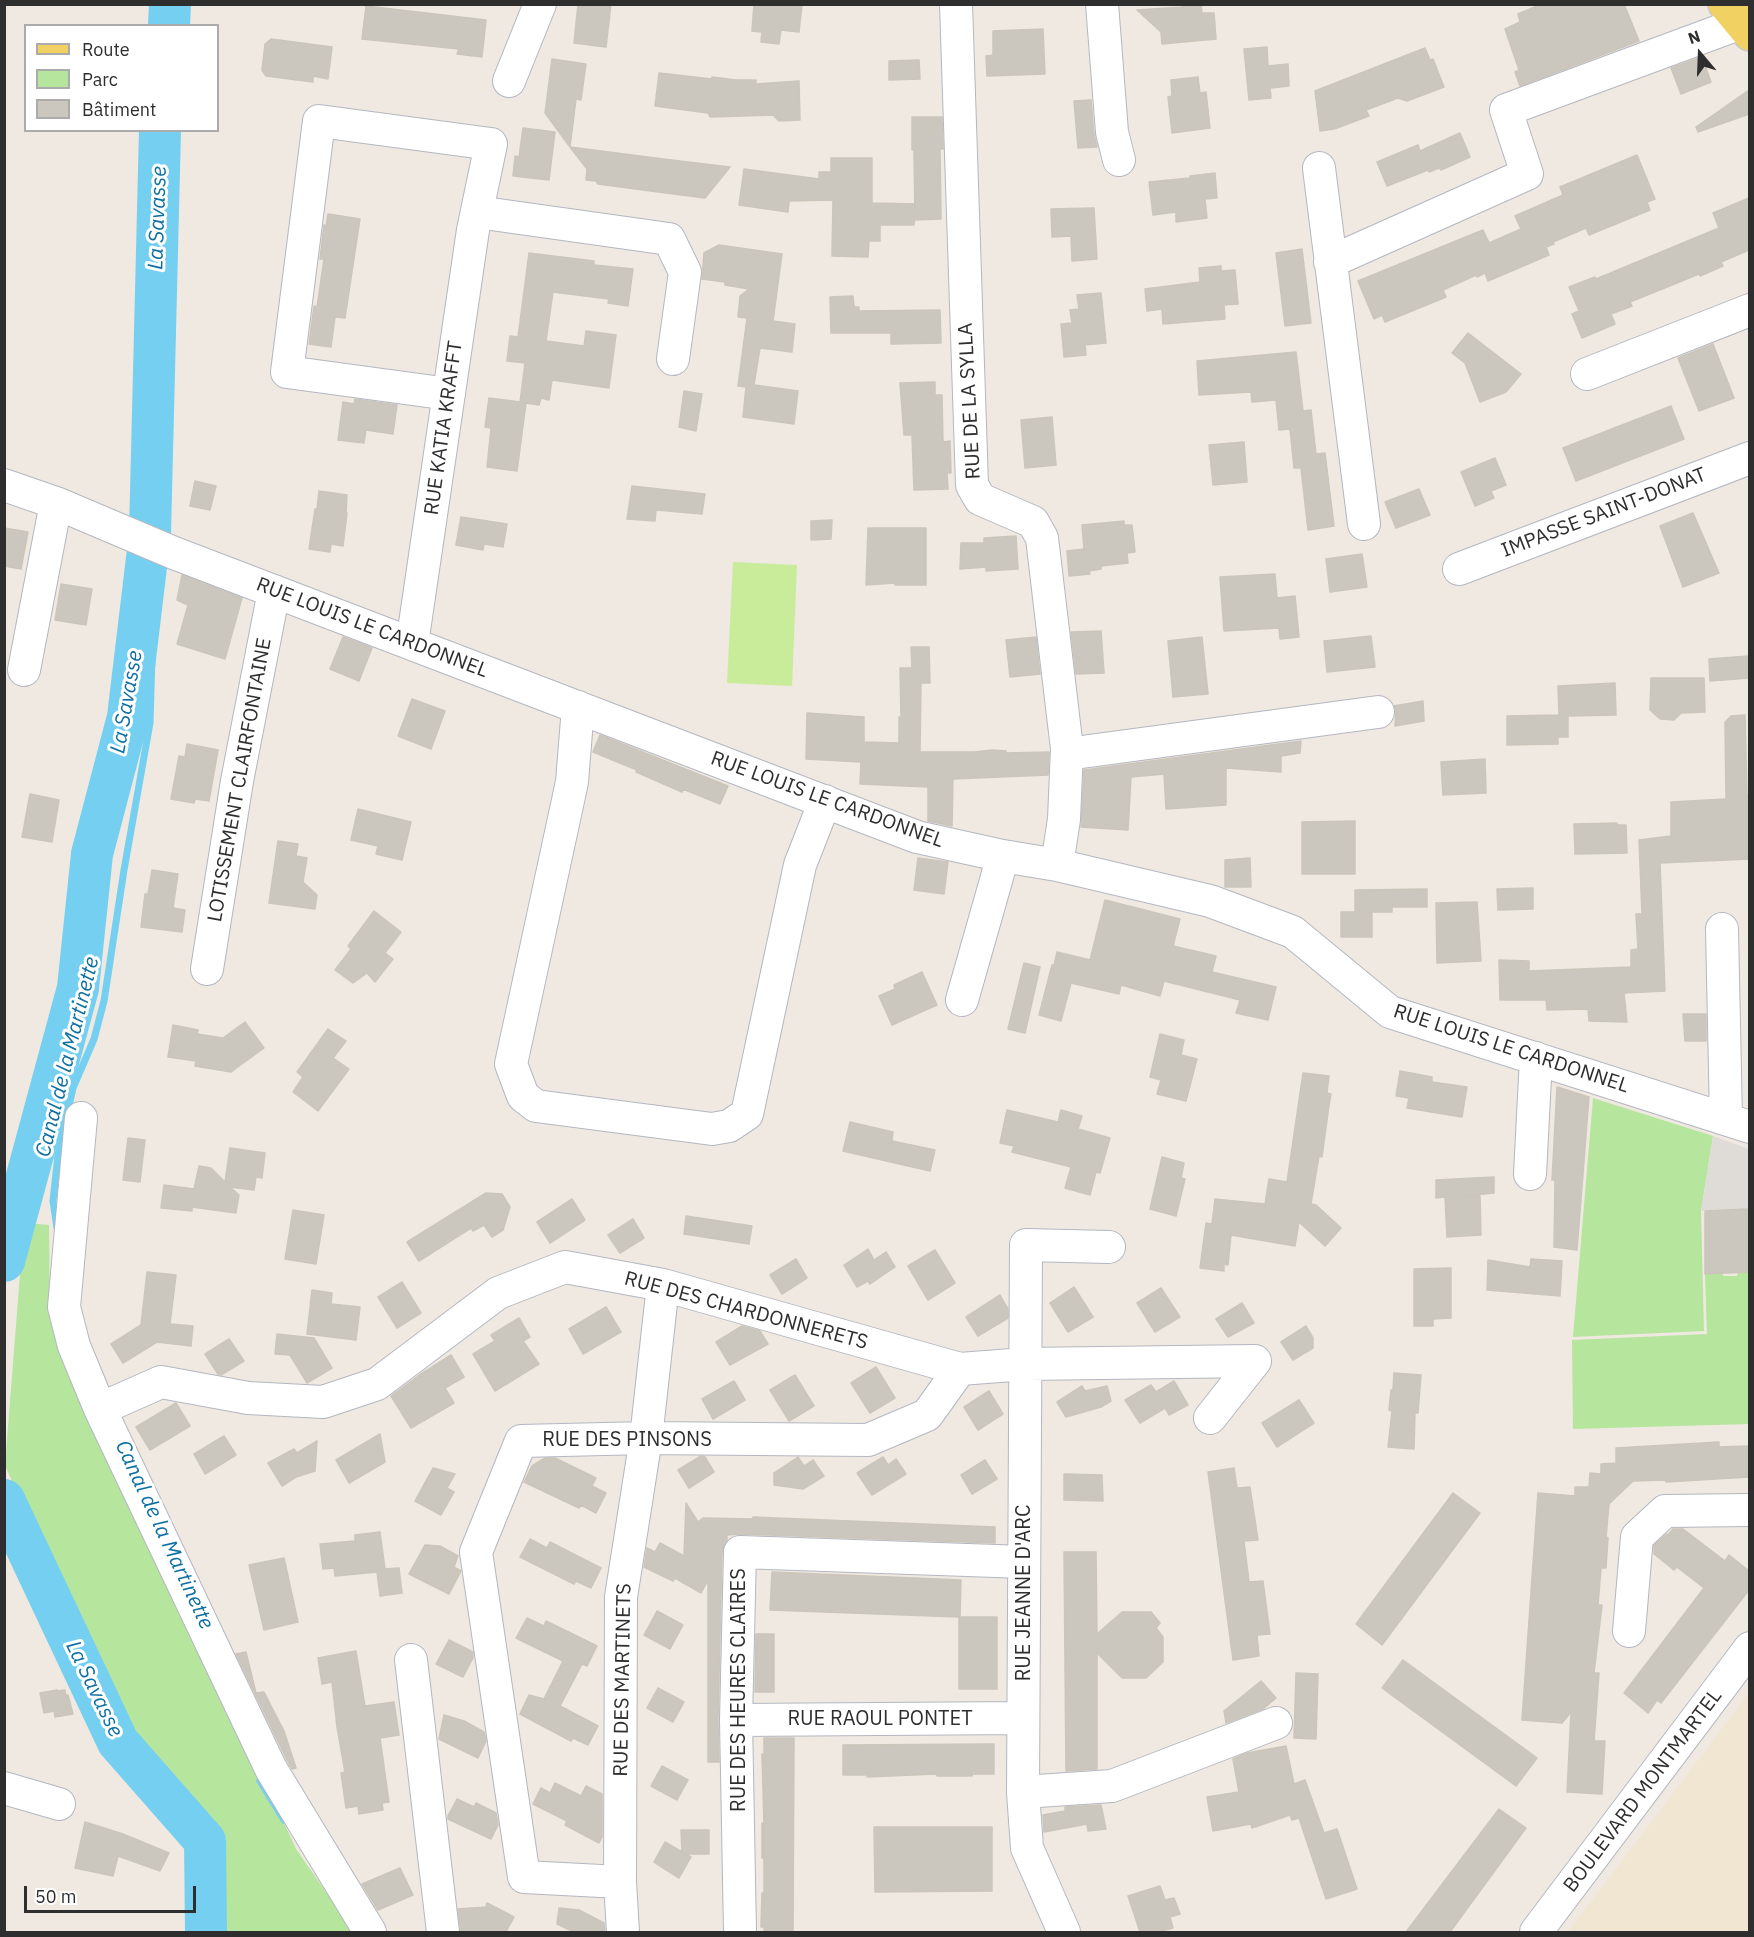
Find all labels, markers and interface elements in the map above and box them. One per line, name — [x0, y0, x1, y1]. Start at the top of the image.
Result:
legend — [24, 24, 219, 132]
north arrow — [1670, 24, 1730, 84]
text: N — [1685, 26, 1703, 48]
text: Route — [82, 38, 130, 61]
text: Parc — [82, 68, 118, 91]
text: Bâtiment — [82, 98, 156, 121]
water label: La Savasse — [144, 166, 172, 270]
street label: RUE DE LA SYLLA — [954, 322, 986, 480]
street label: RUE KATIA KRAFFT — [420, 339, 468, 517]
street label: IMPASSE SAINT-DONAT — [1498, 463, 1710, 563]
street label: RUE LOUIS LE CARDONNEL — [253, 573, 491, 683]
street label: LOTISSEMENT CLAIRFONTAINE — [203, 636, 277, 924]
water label: La Savasse — [106, 649, 148, 755]
street label: RUE LOUIS LE CARDONNEL — [707, 747, 947, 853]
water label: Canal de la Martinette — [31, 954, 105, 1160]
street label: RUE LOUIS LE CARDONNEL — [1390, 1000, 1632, 1098]
street label: RUE DES CHARDONNERETS — [622, 1267, 870, 1355]
street label: RUE DES PINSONS — [542, 1428, 712, 1452]
water label: Canal de la Martinette — [109, 1437, 219, 1633]
street label: RUE JEANNE D'ARC — [1012, 1505, 1036, 1681]
street label: RUE DES HEURES CLAIRES — [727, 1568, 751, 1812]
street label: RUE DES MARTINETS — [609, 1583, 637, 1777]
water label: La Savasse — [60, 1637, 128, 1741]
street label: BOULEVARD MONTMARTEL — [1559, 1685, 1727, 1897]
street label: RUE RAOUL PONTET — [787, 1707, 973, 1731]
scale bar — [27, 1874, 200, 1912]
text: 50 m — [35, 1885, 77, 1908]

